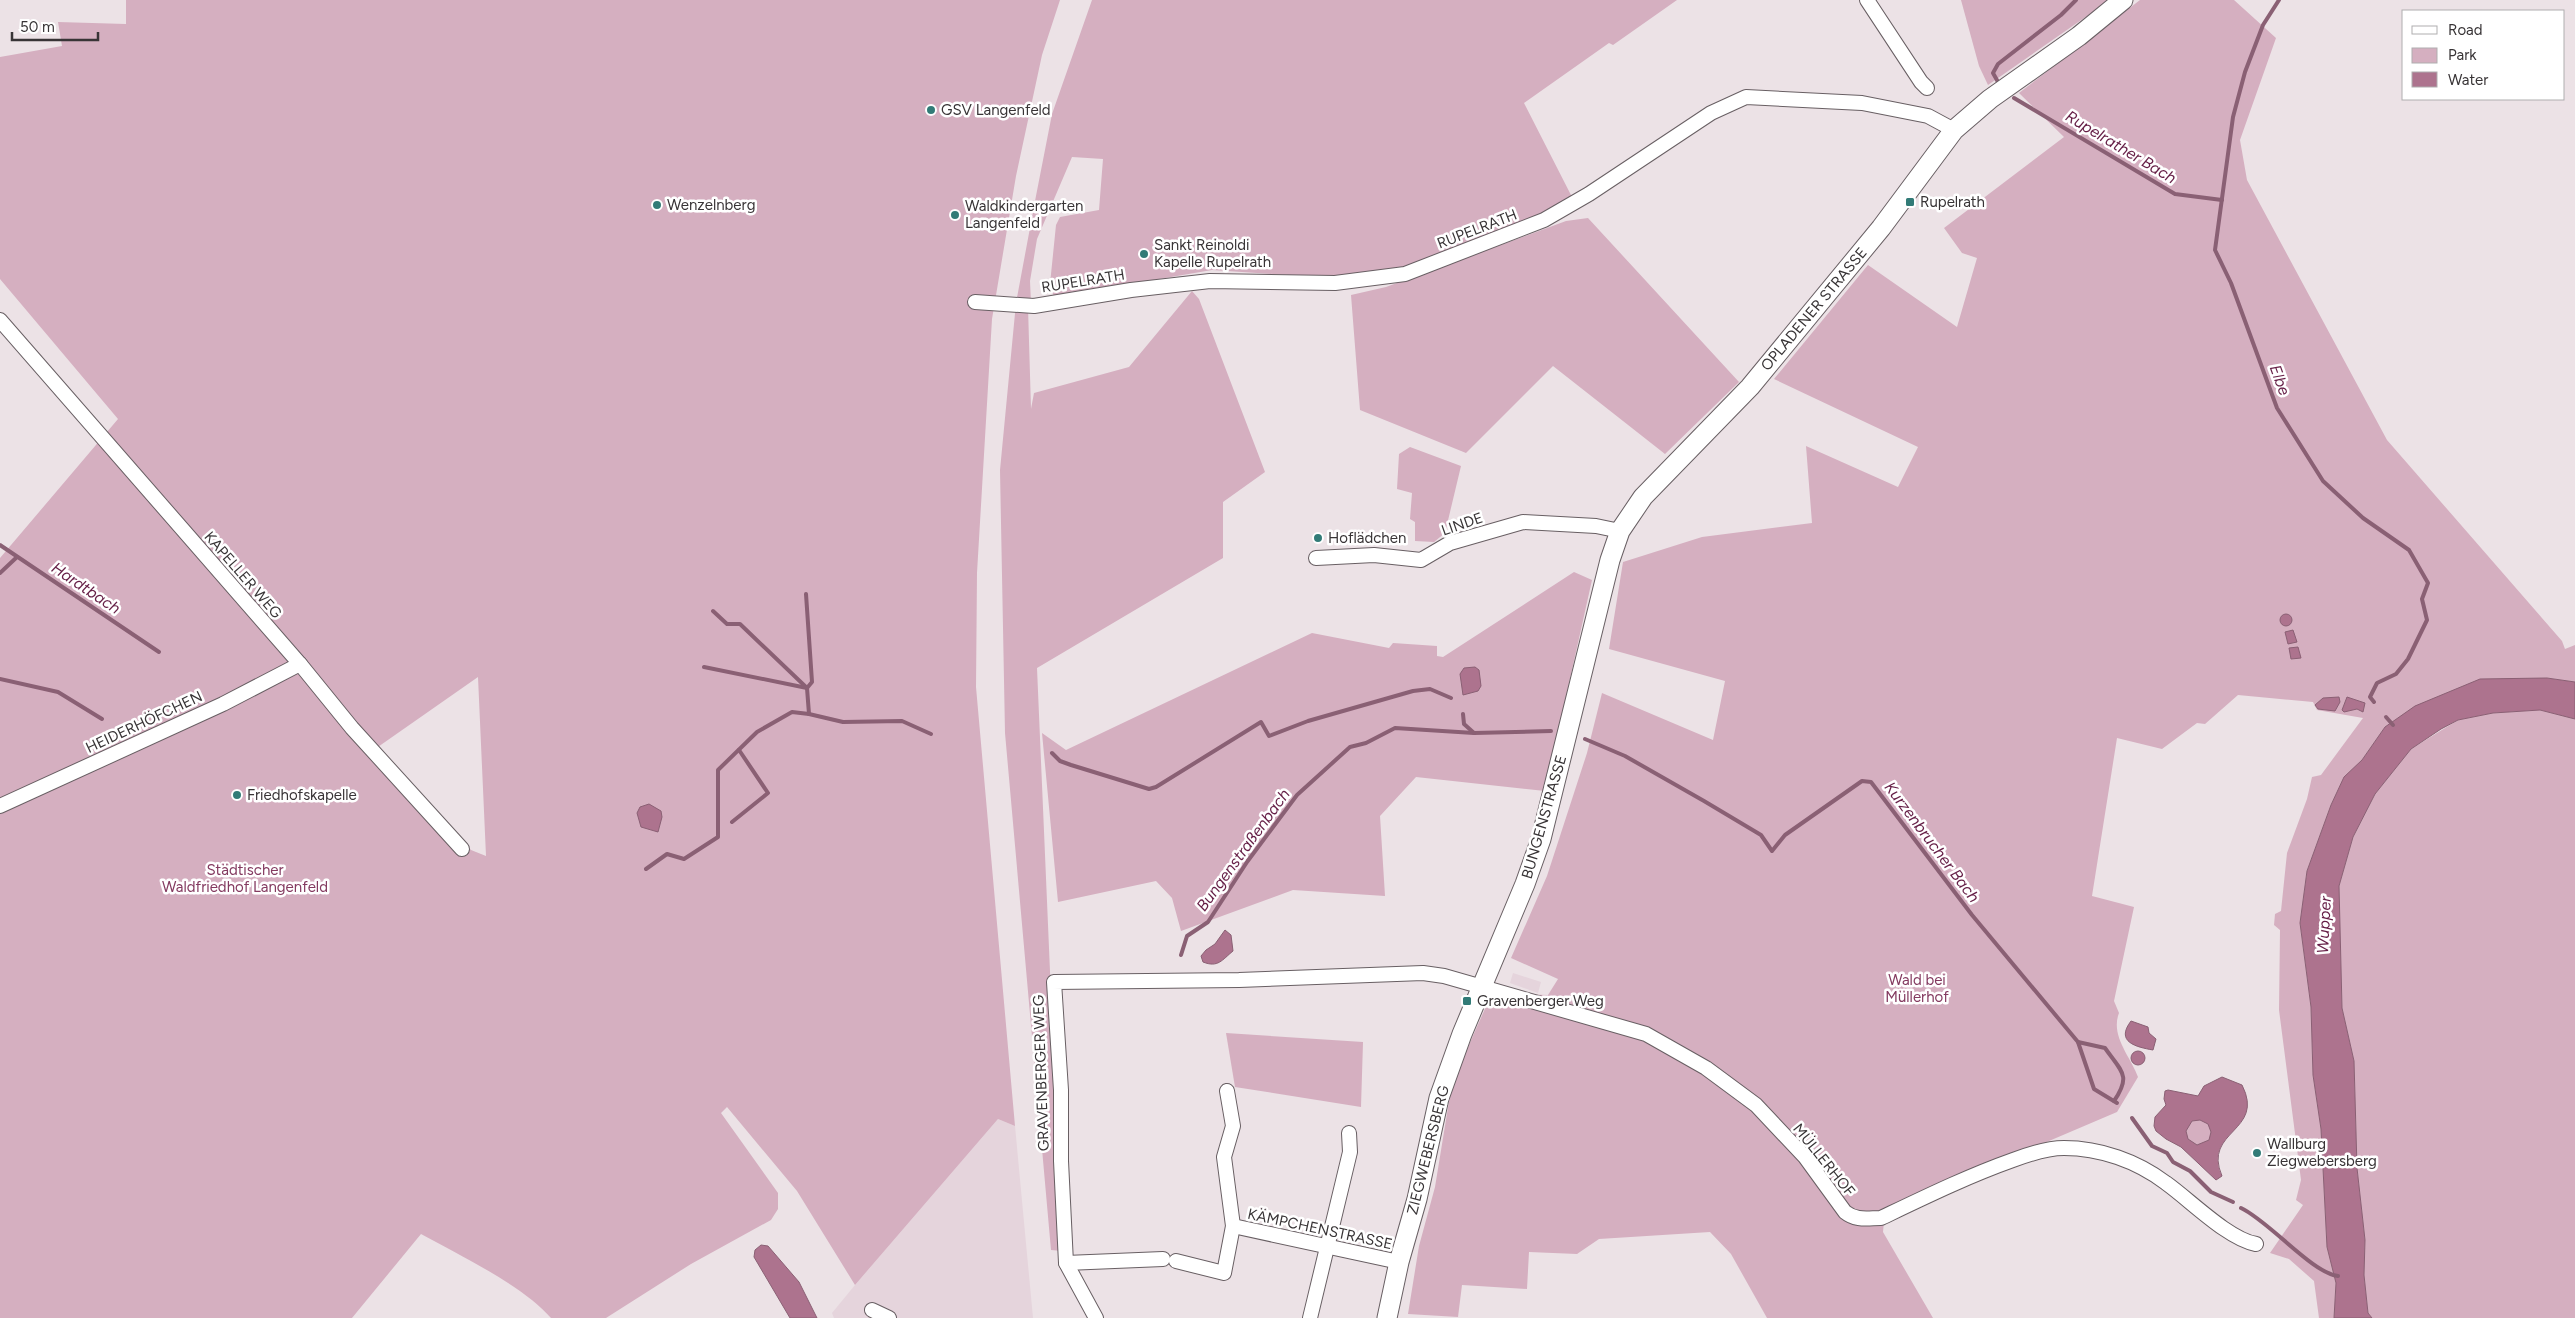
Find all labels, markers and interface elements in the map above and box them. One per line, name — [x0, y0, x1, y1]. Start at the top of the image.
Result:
scale bar — [12, 10, 99, 42]
legend — [2402, 10, 2565, 100]
text: 50 m — [20, 18, 55, 36]
text: Road — [2448, 21, 2483, 39]
text: Park — [2448, 46, 2477, 64]
text: Water — [2448, 71, 2488, 89]
place label: GSV Langenfeld — [941, 101, 1051, 119]
marker: GSV Langenfeld — [925, 104, 937, 116]
water label: Rupelrather Bach — [2062, 107, 2180, 188]
place label: Rupelrath — [1920, 193, 1985, 211]
place label: Wenzelnberg — [667, 196, 755, 214]
marker: Rupelrath — [1904, 196, 1916, 208]
place label: Waldkindergarten Langenfeld — [965, 197, 1083, 232]
marker: Wenzelnberg — [651, 199, 663, 211]
street label: RUPELRATH — [1434, 205, 1520, 253]
marker: Waldkindergarten Langenfeld — [949, 209, 961, 221]
place label: Sankt Reinoldi Kapelle Rupelrath — [1154, 236, 1271, 271]
street label: OPLADENER STRASSE — [1757, 244, 1871, 374]
marker: Sankt Reinoldi Kapelle Rupelrath — [1138, 248, 1150, 260]
street label: RUPELRATH — [1040, 266, 1126, 296]
water label: Elbe — [2266, 362, 2294, 398]
street label: LINDE — [1439, 509, 1485, 539]
street label: KAPELLER WEG — [200, 528, 286, 622]
place label: Hoflädchen — [1328, 529, 1406, 547]
marker: Hoflädchen — [1312, 532, 1324, 544]
water label: Hardtbach — [48, 558, 124, 618]
street label: HEIDERHÖFCHEN — [83, 687, 205, 757]
street label: BUNGENSTRASSE — [1518, 753, 1570, 881]
water label: Kurzenbrucher Bach — [1880, 778, 1984, 906]
water label: Bungenstraßenbach — [1192, 785, 1294, 915]
place label: Friedhofskapelle — [247, 786, 357, 804]
marker: Friedhofskapelle — [231, 789, 243, 801]
park label: Städtischer Waldfriedhof Langenfeld — [162, 861, 328, 896]
water label: Wupper — [2313, 895, 2335, 954]
park label: Wald bei Müllerhof — [1885, 971, 1949, 1006]
place label: Gravenberger Weg — [1477, 992, 1604, 1010]
street label: GRAVENBERGER WEG — [1029, 994, 1053, 1152]
marker: Gravenberger Weg — [1461, 995, 1473, 1007]
street label: ZIEGWEBERSBERG — [1403, 1083, 1453, 1217]
street label: MÜLLERHOF — [1789, 1120, 1859, 1200]
place label: Wallburg Ziegwebersberg — [2267, 1135, 2377, 1170]
marker: Wallburg Ziegwebersberg — [2251, 1147, 2263, 1159]
street label: KÄMPCHENSTRASSE — [1246, 1205, 1394, 1253]

